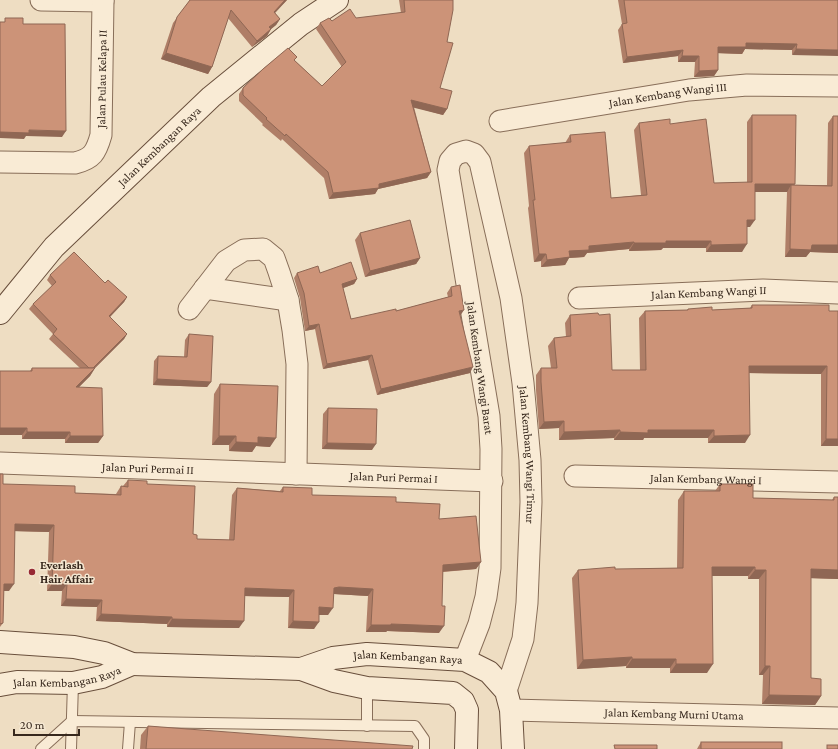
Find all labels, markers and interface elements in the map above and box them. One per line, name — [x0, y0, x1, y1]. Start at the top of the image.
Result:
street label: Jalan Pulau Kelapa II — [94, 29, 110, 129]
street label: Jalan Kembang Wangi III — [607, 80, 728, 110]
street label: Jalan Kembangan Raya — [114, 103, 204, 190]
street label: Jalan Kembang Wangi II — [650, 283, 767, 302]
street label: Jalan Kembang Wangi Barat — [464, 300, 496, 436]
street label: Jalan Kembang Wangi Timur — [516, 384, 538, 525]
street label: Jalan Puri Permai II — [101, 460, 194, 477]
street label: Jalan Puri Permai I — [348, 469, 438, 486]
street label: Jalan Kembang Wangi I — [649, 471, 762, 487]
place label: Everlash Hair Affair — [40, 558, 94, 586]
marker: Everlash Hair Affair — [27, 567, 37, 577]
street label: Jalan Kembangan Raya — [351, 647, 463, 667]
street label: Jalan Kembangan Raya — [11, 663, 123, 690]
street label: Jalan Kembang Murni Utama — [603, 705, 744, 723]
scale bar — [14, 711, 79, 737]
text: 20 m — [20, 718, 45, 732]

